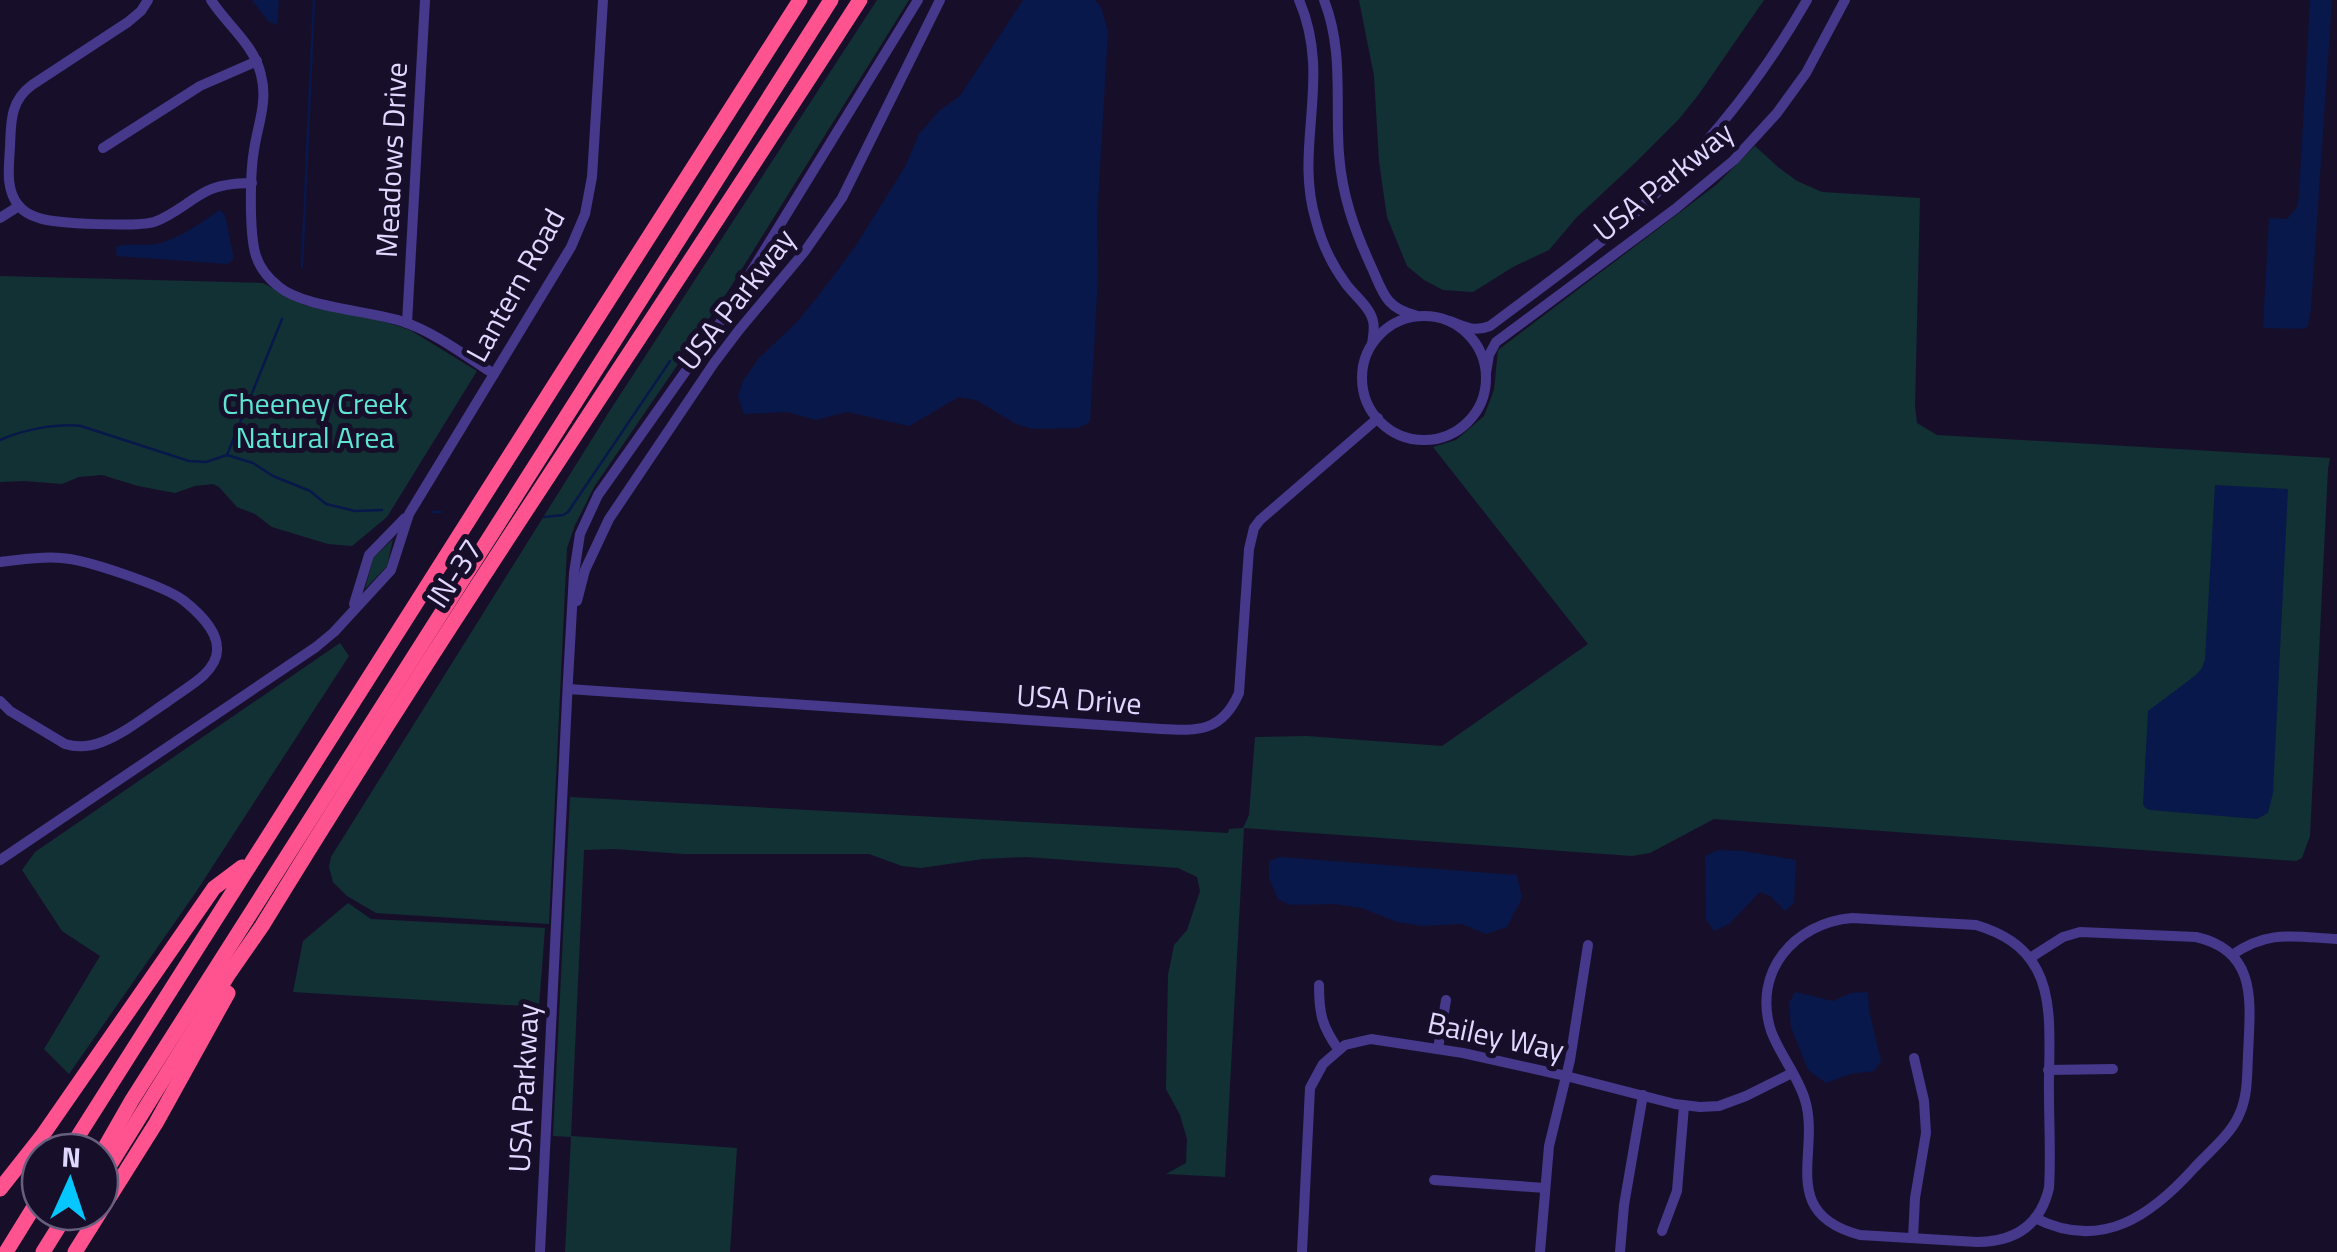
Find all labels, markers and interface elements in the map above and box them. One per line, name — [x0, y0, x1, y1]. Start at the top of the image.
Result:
street label: Meadows Drive — [363, 61, 419, 259]
street label: USA Parkway — [1583, 110, 1743, 252]
street label: Lantern Road — [454, 200, 576, 370]
street label: USA Parkway — [666, 218, 806, 380]
park label: Cheeney Creek Natural Area — [222, 380, 408, 460]
street label: IN-37 — [414, 529, 494, 617]
street label: USA Drive — [1015, 672, 1143, 726]
street label: Bailey Way — [1423, 999, 1569, 1073]
street label: USA Parkway — [496, 1002, 550, 1174]
north arrow — [20, 1132, 120, 1232]
text: N — [61, 1135, 82, 1179]

